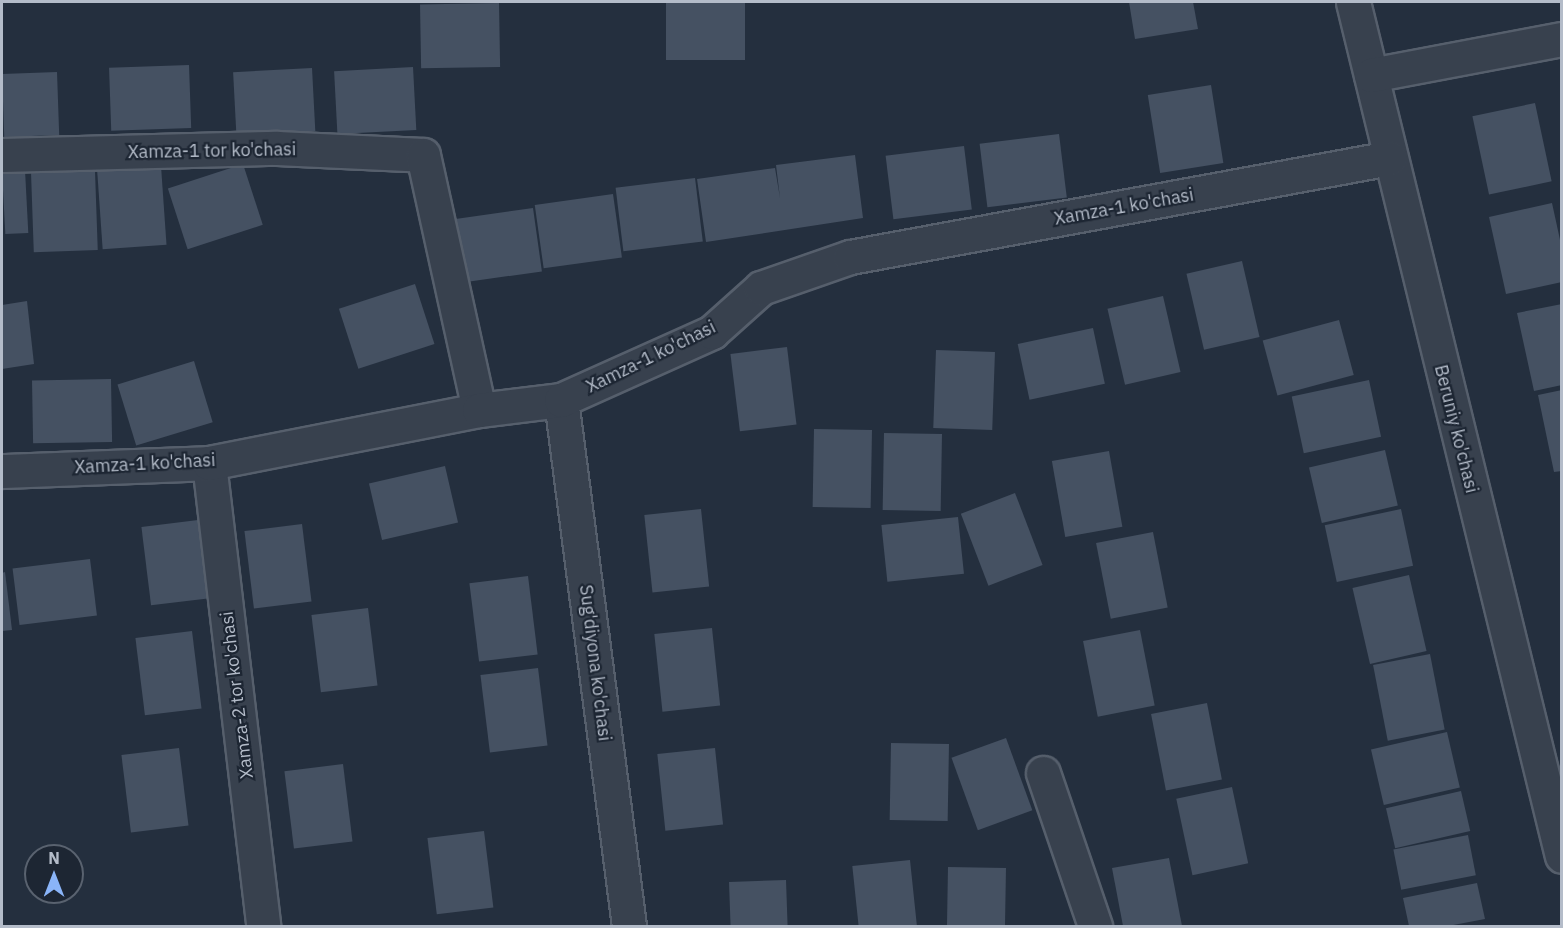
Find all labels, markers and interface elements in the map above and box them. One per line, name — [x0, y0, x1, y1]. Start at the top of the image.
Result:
street label: Xamza-1 tor ko'chasi — [128, 139, 296, 163]
street label: Xamza-1 ko'chasi — [1053, 184, 1195, 230]
street label: Xamza-1 ko'chasi — [583, 316, 719, 398]
street label: Beruniy ko'chasi — [1430, 363, 1482, 495]
street label: Xamza-1 ko'chasi — [74, 450, 216, 478]
street label: Sug'diyona ko'chasi — [575, 584, 615, 742]
street label: Xamza-2 tor ko'chasi — [216, 610, 258, 780]
north arrow — [24, 844, 84, 904]
text: N — [48, 848, 60, 868]

